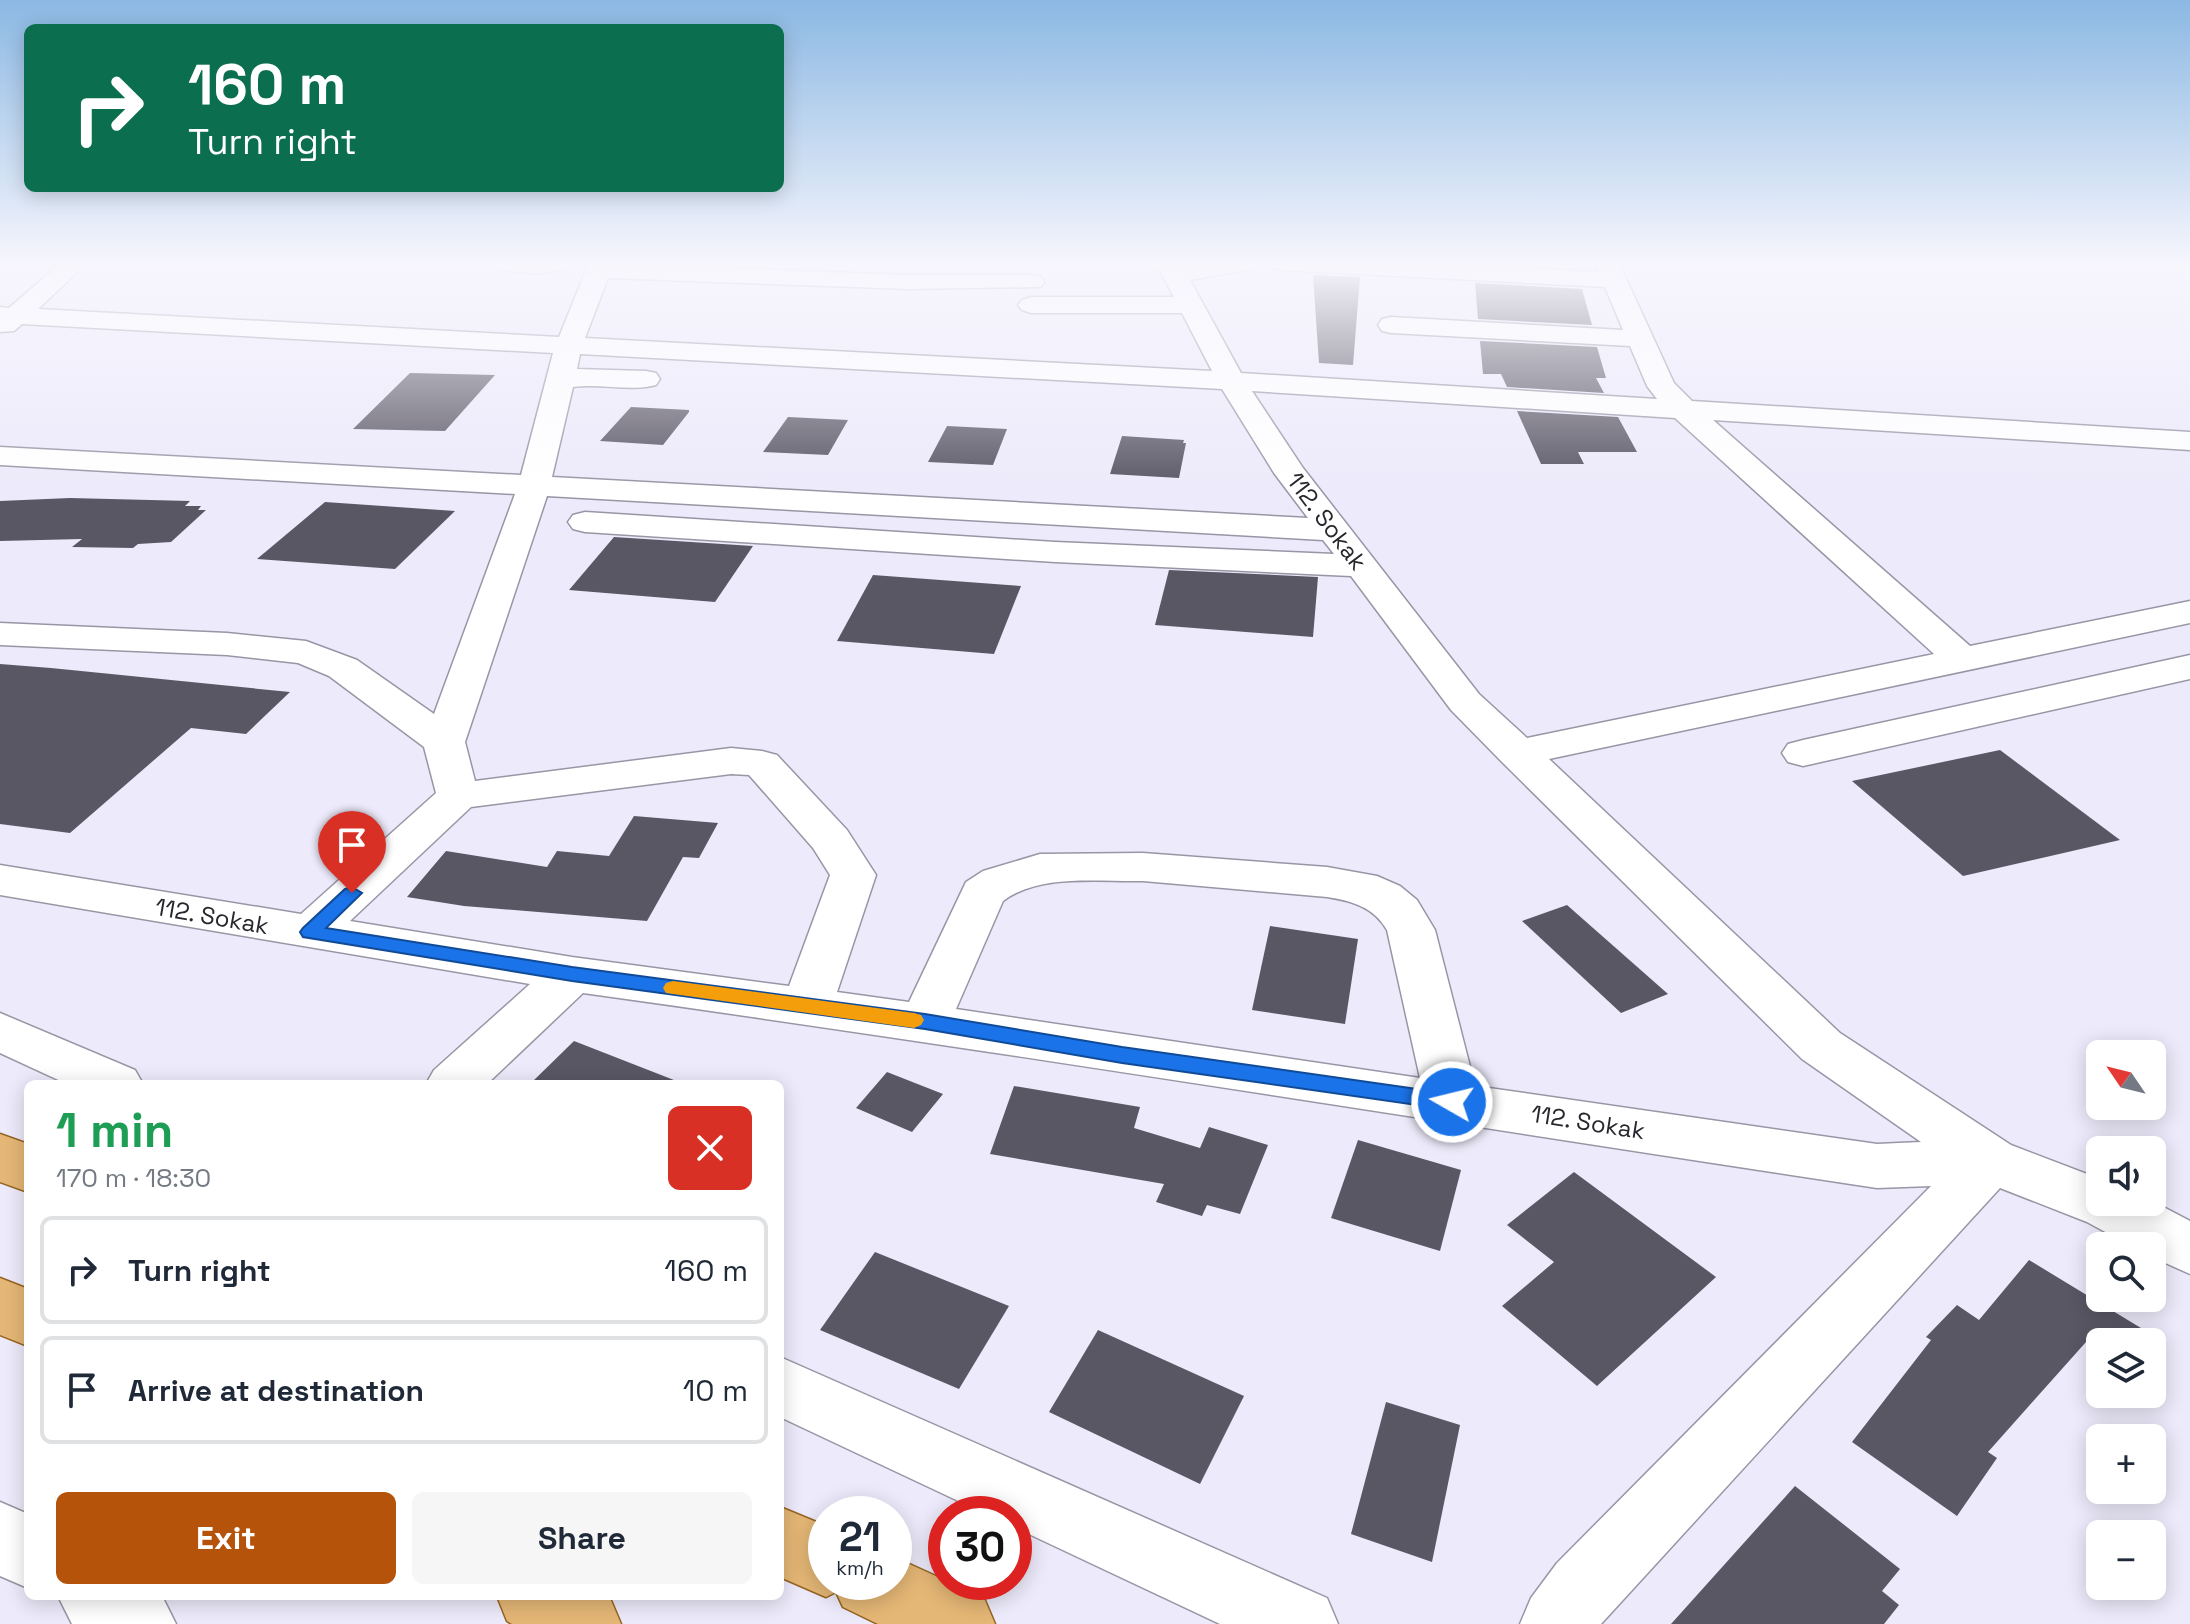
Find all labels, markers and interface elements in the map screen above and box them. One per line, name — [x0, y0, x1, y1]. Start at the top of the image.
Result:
text: 160 m — [188, 49, 346, 120]
icon: right — [56, 56, 160, 160]
text: Turn right — [188, 119, 357, 165]
street label: 112. Sokak — [1280, 466, 1374, 576]
pin — [318, 811, 386, 893]
icon: arrive — [330, 823, 374, 867]
street label: 112. Sokak — [153, 891, 271, 941]
north arrow — [2086, 1040, 2166, 1120]
map controls — [2086, 1040, 2166, 1600]
position arrow — [1410, 1060, 1494, 1144]
street label: 112. Sokak — [1529, 1098, 1647, 1146]
text: 1 min — [56, 1100, 173, 1161]
button: close — [668, 1106, 752, 1190]
button: sound — [2086, 1136, 2166, 1216]
text: 170 m · 18:30 — [56, 1161, 211, 1195]
button: search — [2086, 1232, 2166, 1312]
icon: right — [60, 1248, 104, 1292]
text: Turn right — [128, 1251, 271, 1290]
text: 160 m — [664, 1251, 748, 1290]
button: layers — [2086, 1328, 2166, 1408]
icon: arrive — [60, 1368, 104, 1412]
text: Arrive at destination — [128, 1371, 424, 1410]
text: 10 m — [683, 1371, 748, 1410]
button: + — [2086, 1424, 2166, 1504]
button: Exit — [56, 1492, 396, 1584]
button: Share — [412, 1492, 752, 1584]
speed limit sign: 30 — [928, 1496, 1032, 1600]
text: 21 — [839, 1512, 881, 1563]
button: − — [2086, 1520, 2166, 1600]
text: km/h — [836, 1555, 884, 1581]

